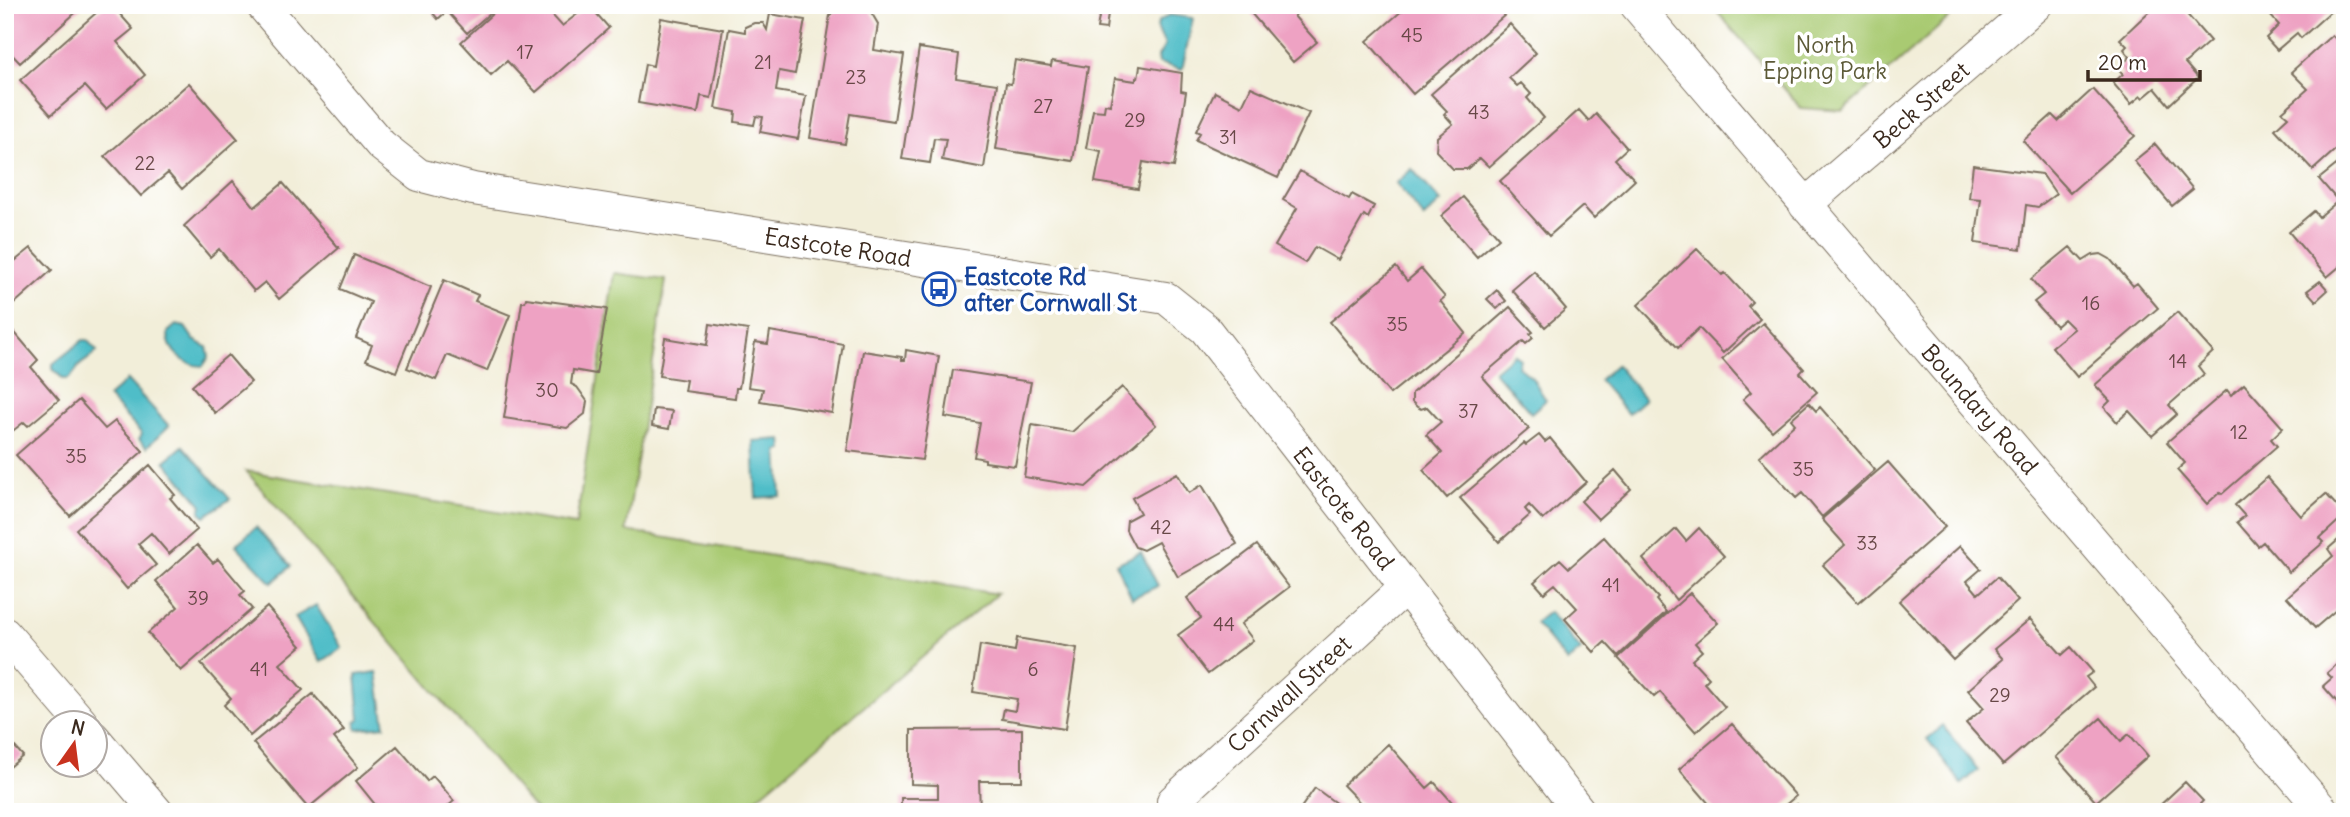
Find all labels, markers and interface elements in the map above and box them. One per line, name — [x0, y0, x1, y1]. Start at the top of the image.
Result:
house number: 45 — [1401, 23, 1423, 47]
park label: North Epping Park — [1763, 30, 1887, 85]
scale bar — [2088, 38, 2200, 82]
house number: 17 — [517, 40, 533, 64]
text: 20 m — [2098, 49, 2147, 76]
house number: 21 — [754, 50, 772, 74]
street label: Beck Street — [1867, 55, 1975, 155]
house number: 23 — [845, 65, 867, 89]
house number: 27 — [1033, 94, 1053, 118]
house number: 43 — [1468, 100, 1490, 124]
house number: 29 — [1124, 108, 1146, 132]
house number: 31 — [1219, 125, 1237, 149]
house number: 22 — [135, 151, 155, 175]
street label: Eastcote Road — [763, 221, 913, 273]
place label: Eastcote Rd after Cornwall St — [964, 262, 1137, 317]
bus stop icon: Eastcote Rd after Cornwall St — [920, 270, 958, 308]
house number: 16 — [2082, 291, 2100, 315]
house number: 35 — [1386, 312, 1408, 336]
street label: Boundary Road — [1916, 338, 2044, 480]
house number: 14 — [2169, 349, 2187, 373]
house number: 30 — [535, 378, 559, 402]
house number: 37 — [1458, 399, 1478, 423]
house number: 12 — [2230, 420, 2248, 444]
street label: Eastcote Road — [1287, 441, 1401, 575]
house number: 35 — [65, 444, 87, 468]
house number: 35 — [1792, 457, 1814, 481]
house number: 42 — [1150, 515, 1172, 539]
house number: 33 — [1856, 531, 1878, 555]
house number: 41 — [1602, 573, 1620, 597]
house number: 39 — [187, 586, 209, 610]
house number: 44 — [1213, 612, 1235, 636]
street label: Cornwall Street — [1221, 629, 1357, 759]
house number: 41 — [250, 657, 268, 681]
house number: 6 — [1028, 657, 1038, 681]
house number: 29 — [1989, 683, 2011, 707]
north arrow — [38, 708, 108, 778]
text: N — [69, 714, 87, 741]

